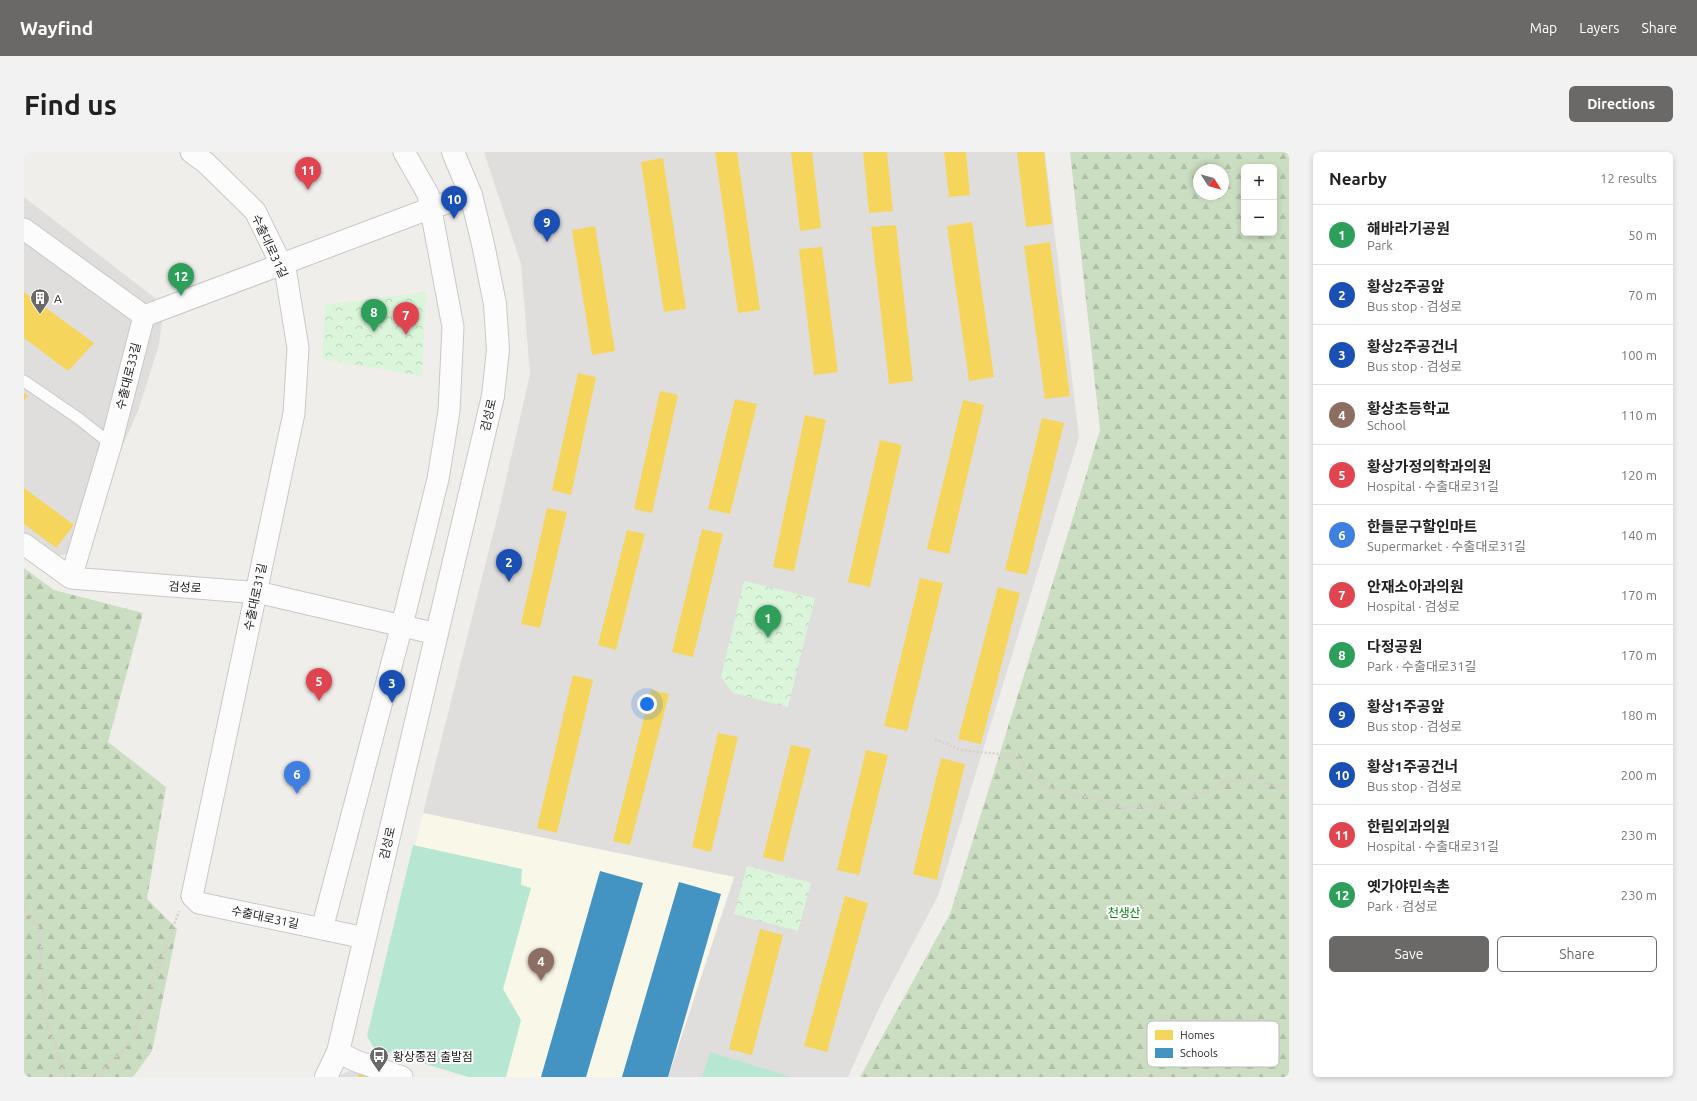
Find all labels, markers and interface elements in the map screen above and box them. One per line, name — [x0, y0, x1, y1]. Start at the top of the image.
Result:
text: Wayfind — [20, 17, 93, 39]
text: Map — [1530, 20, 1557, 36]
text: Layers — [1579, 20, 1619, 36]
text: Share — [1641, 20, 1677, 36]
button: Directions — [1569, 86, 1673, 122]
text: Find us — [24, 89, 117, 120]
pin: 11 — [295, 157, 321, 190]
north arrow — [1193, 164, 1229, 200]
map controls — [1241, 164, 1277, 236]
button: + — [1241, 164, 1277, 200]
text: Nearby — [1329, 169, 1387, 188]
text: 12 results — [1600, 171, 1657, 185]
pin: 10 — [441, 186, 467, 219]
button: − — [1241, 200, 1277, 236]
pin: 9 — [534, 209, 560, 242]
street label: 수출대로31길 — [250, 212, 290, 280]
text: 해바라기공원 — [1367, 220, 1450, 237]
text: 1 — [1338, 228, 1346, 242]
text: 50 m — [1628, 228, 1657, 242]
text: Park — [1367, 238, 1393, 252]
pin: 12 — [168, 263, 194, 296]
text: 황상2주공앞 — [1367, 278, 1444, 295]
building icon: A — [29, 287, 51, 315]
text: 2 — [1338, 288, 1346, 302]
text: 70 m — [1628, 288, 1657, 302]
place label: A — [54, 292, 62, 305]
pin: 8 — [361, 299, 387, 332]
text: Bus stop · 검성로 — [1367, 299, 1462, 313]
pin: 7 — [393, 302, 419, 335]
text: 황상2주공건너 — [1367, 338, 1458, 355]
street label: 수출대로33길 — [113, 341, 143, 411]
text: 3 — [1338, 348, 1346, 362]
text: 100 m — [1621, 348, 1657, 362]
text: Bus stop · 검성로 — [1367, 359, 1462, 373]
street label: 검성로 — [478, 397, 498, 433]
text: 황상초등학교 — [1367, 400, 1450, 417]
text: 4 — [1338, 408, 1346, 422]
text: 110 m — [1621, 408, 1657, 422]
text: School — [1367, 418, 1406, 432]
text: 황상가정의학과의원 — [1367, 458, 1491, 475]
text: 5 — [1338, 468, 1346, 482]
text: 120 m — [1621, 468, 1657, 482]
text: Hospital · 수출대로31길 — [1367, 479, 1499, 493]
text: 한들문구할인마트 — [1367, 518, 1477, 535]
text: 6 — [1338, 528, 1346, 542]
text: 140 m — [1621, 528, 1657, 542]
text: Supermarket · 수출대로31길 — [1367, 539, 1526, 553]
pin: 2 — [496, 549, 522, 582]
street label: 수출대로31길 — [241, 562, 269, 632]
text: 안재소아과의원 — [1367, 578, 1464, 595]
street label: 검성로 — [168, 579, 202, 595]
text: 7 — [1338, 588, 1346, 602]
text: 170 m — [1621, 588, 1657, 602]
text: Hospital · 검성로 — [1367, 599, 1460, 613]
pin: 1 — [755, 605, 781, 638]
text: 다정공원 — [1367, 638, 1422, 655]
text: 8 — [1338, 648, 1346, 662]
text: 170 m — [1621, 648, 1657, 662]
text: Park · 수출대로31길 — [1367, 659, 1476, 673]
pin: 5 — [306, 668, 332, 701]
pin: 3 — [379, 670, 405, 703]
your location — [637, 694, 657, 714]
text: 황상1주공앞 — [1367, 698, 1444, 715]
text: 9 — [1338, 708, 1346, 722]
text: 180 m — [1621, 708, 1657, 722]
text: Bus stop · 검성로 — [1367, 719, 1462, 733]
text: 황상1주공건너 — [1367, 758, 1458, 775]
pin: 6 — [284, 761, 310, 794]
text: 10 — [1335, 768, 1349, 782]
text: 200 m — [1621, 768, 1657, 782]
text: Bus stop · 검성로 — [1367, 779, 1462, 793]
text: 한림외과의원 — [1367, 818, 1450, 835]
street label: 검성로 — [377, 825, 397, 861]
text: 11 — [1335, 828, 1349, 842]
text: 230 m — [1621, 828, 1657, 842]
text: Hospital · 수출대로31길 — [1367, 839, 1499, 853]
text: 옛가야민속촌 — [1367, 878, 1450, 895]
text: 12 — [1335, 888, 1349, 902]
text: 230 m — [1621, 888, 1657, 902]
text: Park · 검성로 — [1367, 899, 1438, 913]
street label: 수출대로31길 — [230, 903, 300, 931]
park label: 천생산 — [1107, 906, 1141, 919]
button: Save — [1329, 936, 1489, 972]
button: Share — [1497, 936, 1657, 972]
pin: 4 — [528, 948, 554, 981]
legend — [1147, 1021, 1279, 1067]
text: Homes — [1180, 1029, 1215, 1041]
bus stop icon: 황상종점 출발점 — [368, 1045, 390, 1073]
text: Schools — [1180, 1047, 1218, 1059]
place label: 황상종점 출발점 — [393, 1050, 473, 1063]

